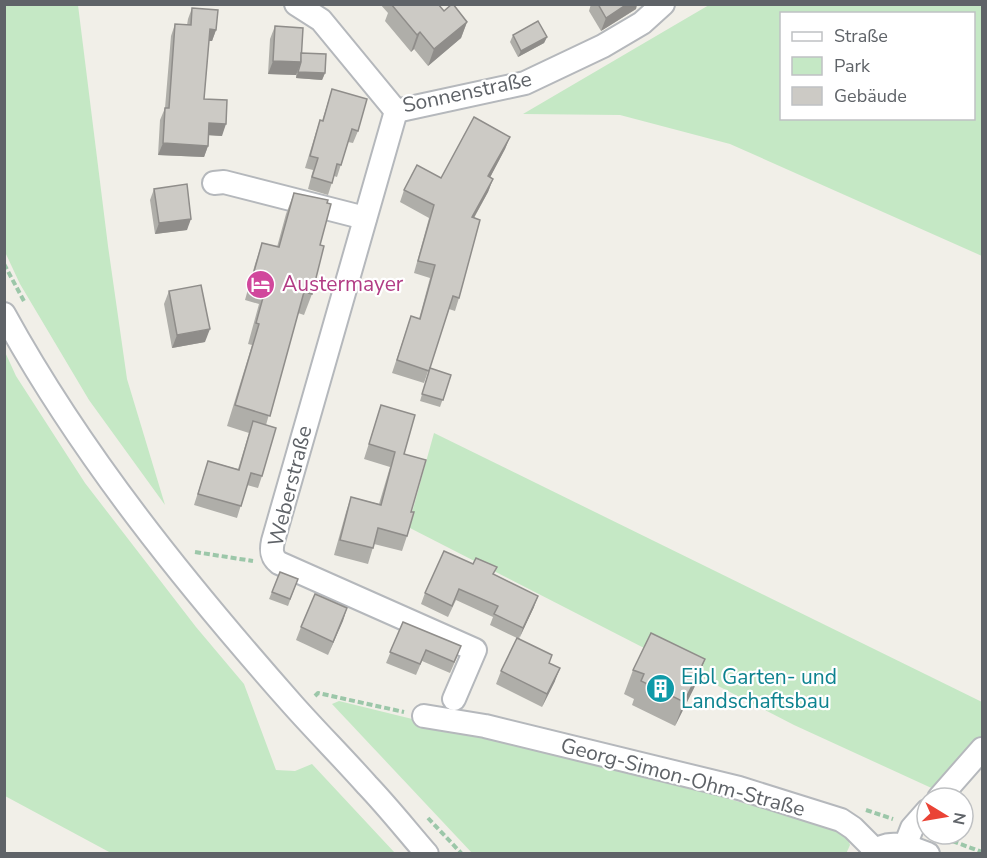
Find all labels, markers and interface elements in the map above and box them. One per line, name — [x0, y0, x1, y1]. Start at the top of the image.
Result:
legend — [780, 12, 975, 120]
text: Straße — [834, 24, 888, 48]
text: Park — [834, 54, 871, 78]
street label: Sonnenstraße — [400, 65, 534, 119]
text: Gebäude — [834, 84, 907, 108]
hotel icon: Austermayer — [245, 268, 277, 300]
place label: Austermayer — [282, 270, 404, 298]
street label: Weberstraße — [261, 423, 319, 549]
place label: Eibl Garten- und Landschaftsbau — [681, 663, 837, 715]
building icon: Eibl Garten- und Landschaftsbau — [644, 673, 676, 705]
street label: Georg-Simon-Ohm-Straße — [558, 731, 808, 823]
north arrow — [915, 786, 975, 846]
text: N — [947, 811, 971, 827]

